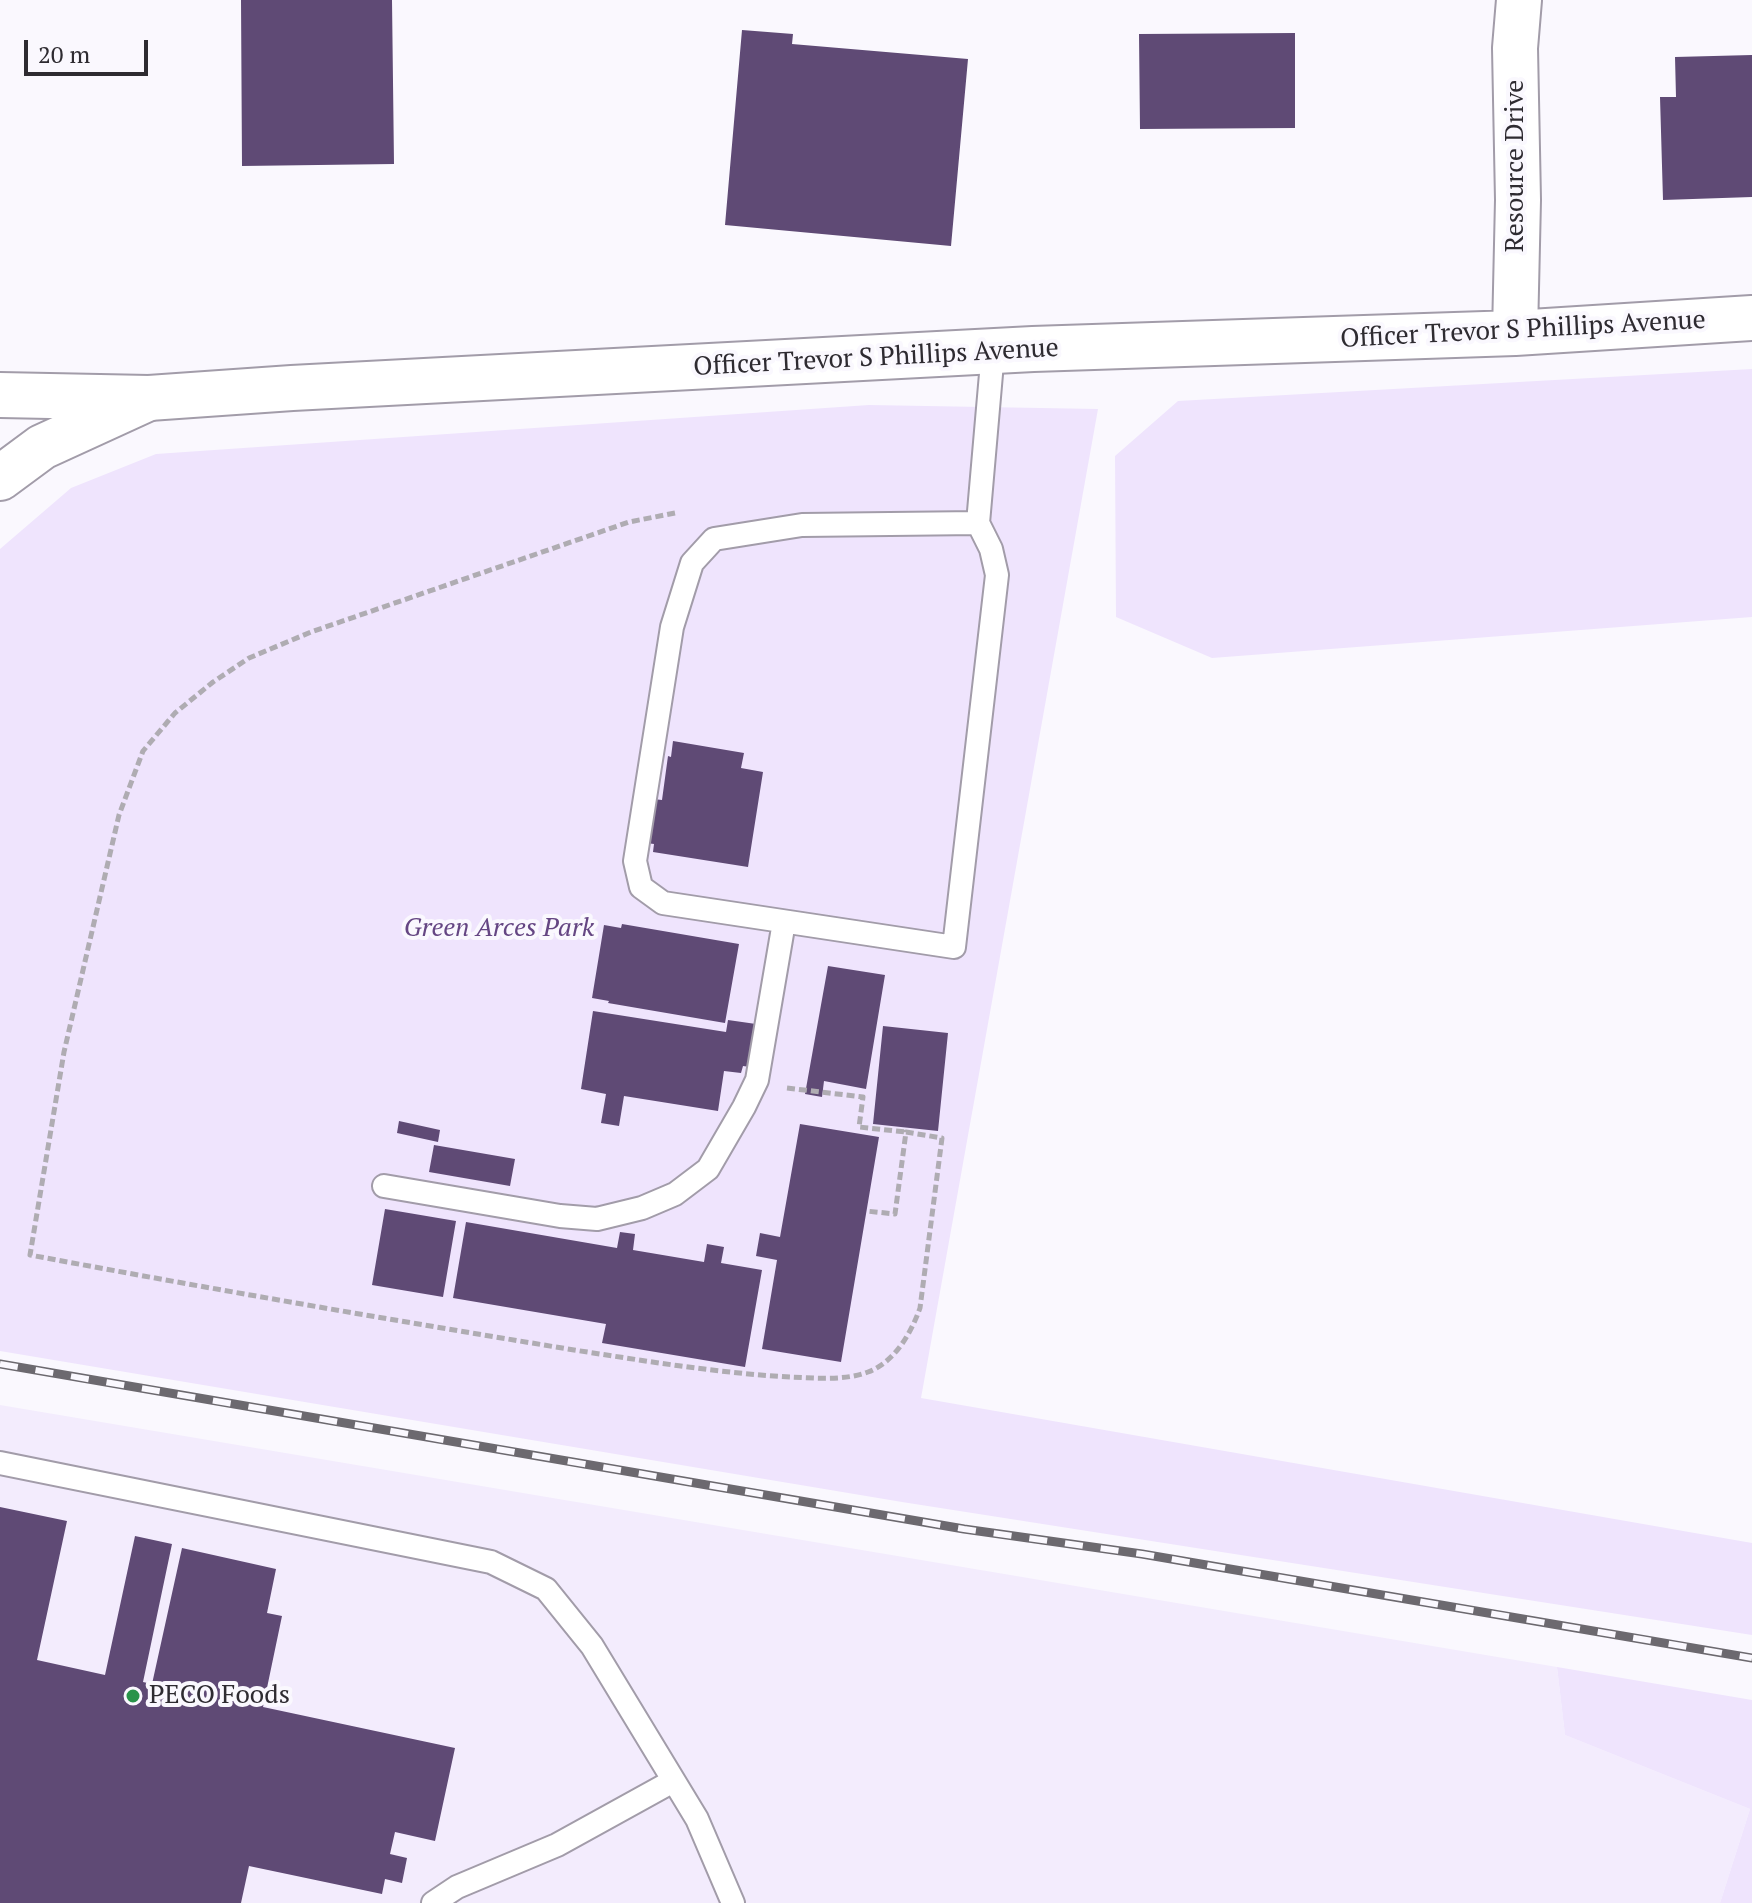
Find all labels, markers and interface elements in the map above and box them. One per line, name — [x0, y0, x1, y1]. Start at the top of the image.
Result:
scale bar — [28, 24, 152, 74]
text: 20 m — [38, 38, 90, 70]
street label: Resource Drive — [1500, 80, 1532, 252]
street label: Officer Trevor S Phillips Avenue — [1340, 305, 1706, 355]
street label: Officer Trevor S Phillips Avenue — [693, 333, 1059, 383]
park label: Green Arces Park — [404, 913, 594, 945]
place label: PECO Foods — [149, 1680, 290, 1712]
marker: PECO Foods — [124, 1687, 142, 1705]

